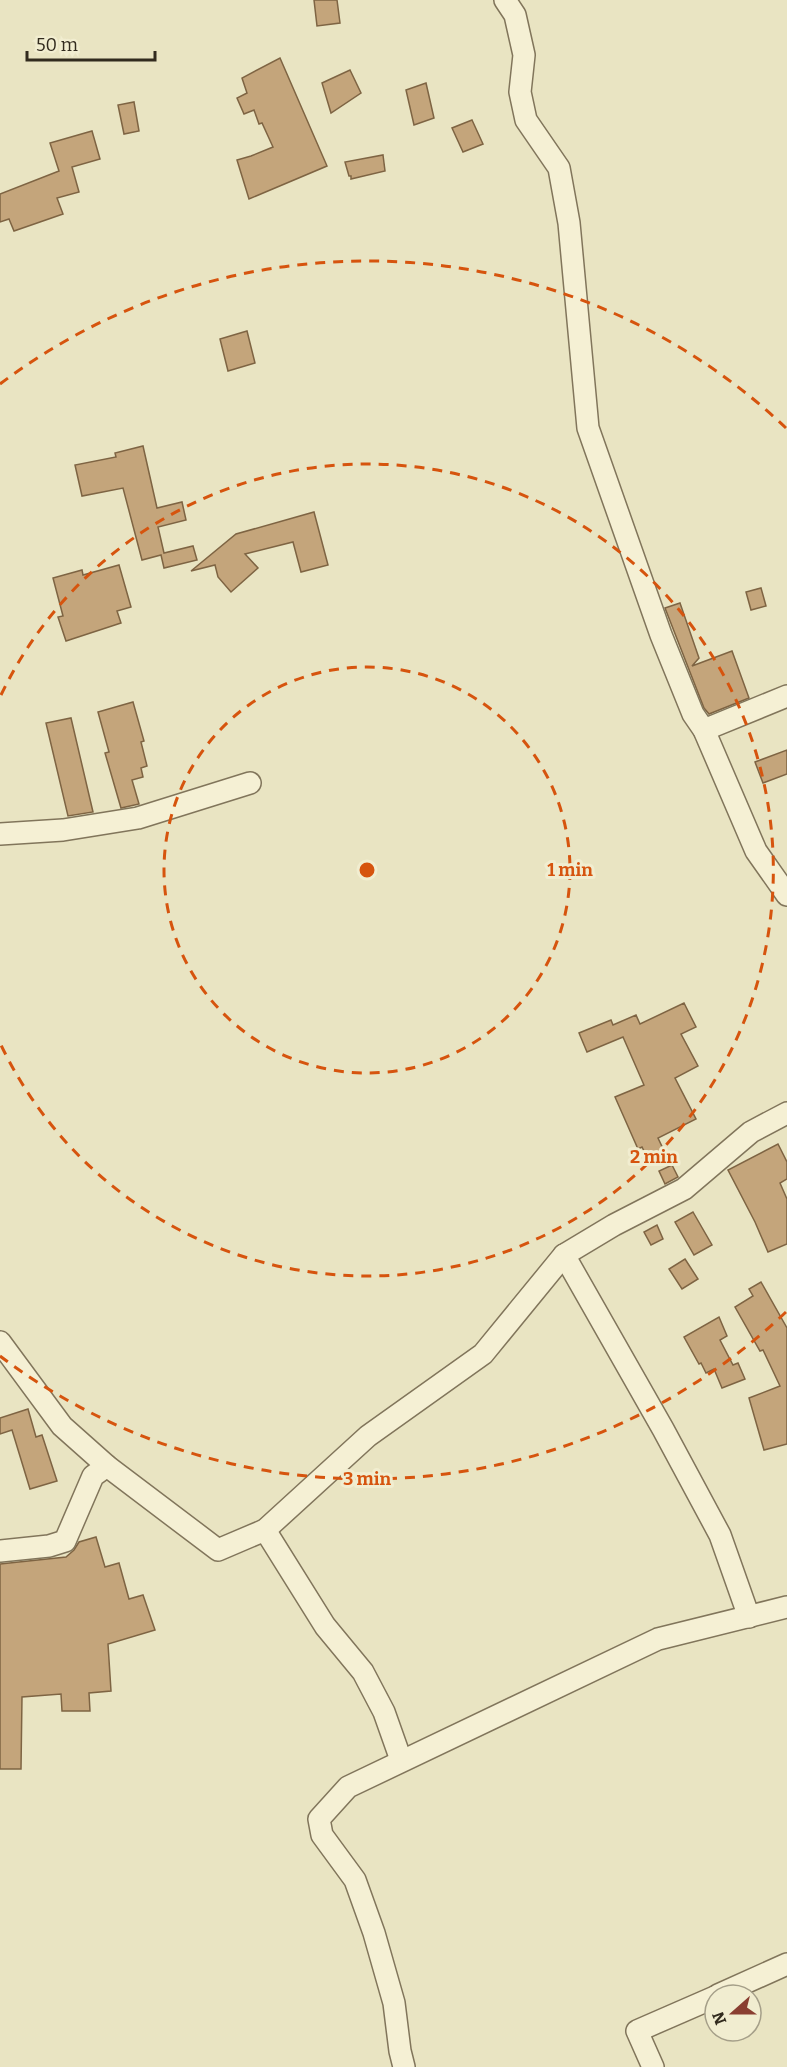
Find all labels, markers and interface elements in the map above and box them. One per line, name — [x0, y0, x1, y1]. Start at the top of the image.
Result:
scale bar — [27, 24, 154, 62]
text: 50 m — [36, 34, 78, 56]
text: 1 min — [547, 859, 593, 881]
centre of rings — [357, 860, 377, 880]
text: 2 min — [630, 1146, 678, 1168]
text: 3 min — [343, 1468, 391, 1490]
north arrow — [703, 1983, 763, 2043]
text: N — [708, 2009, 731, 2027]

